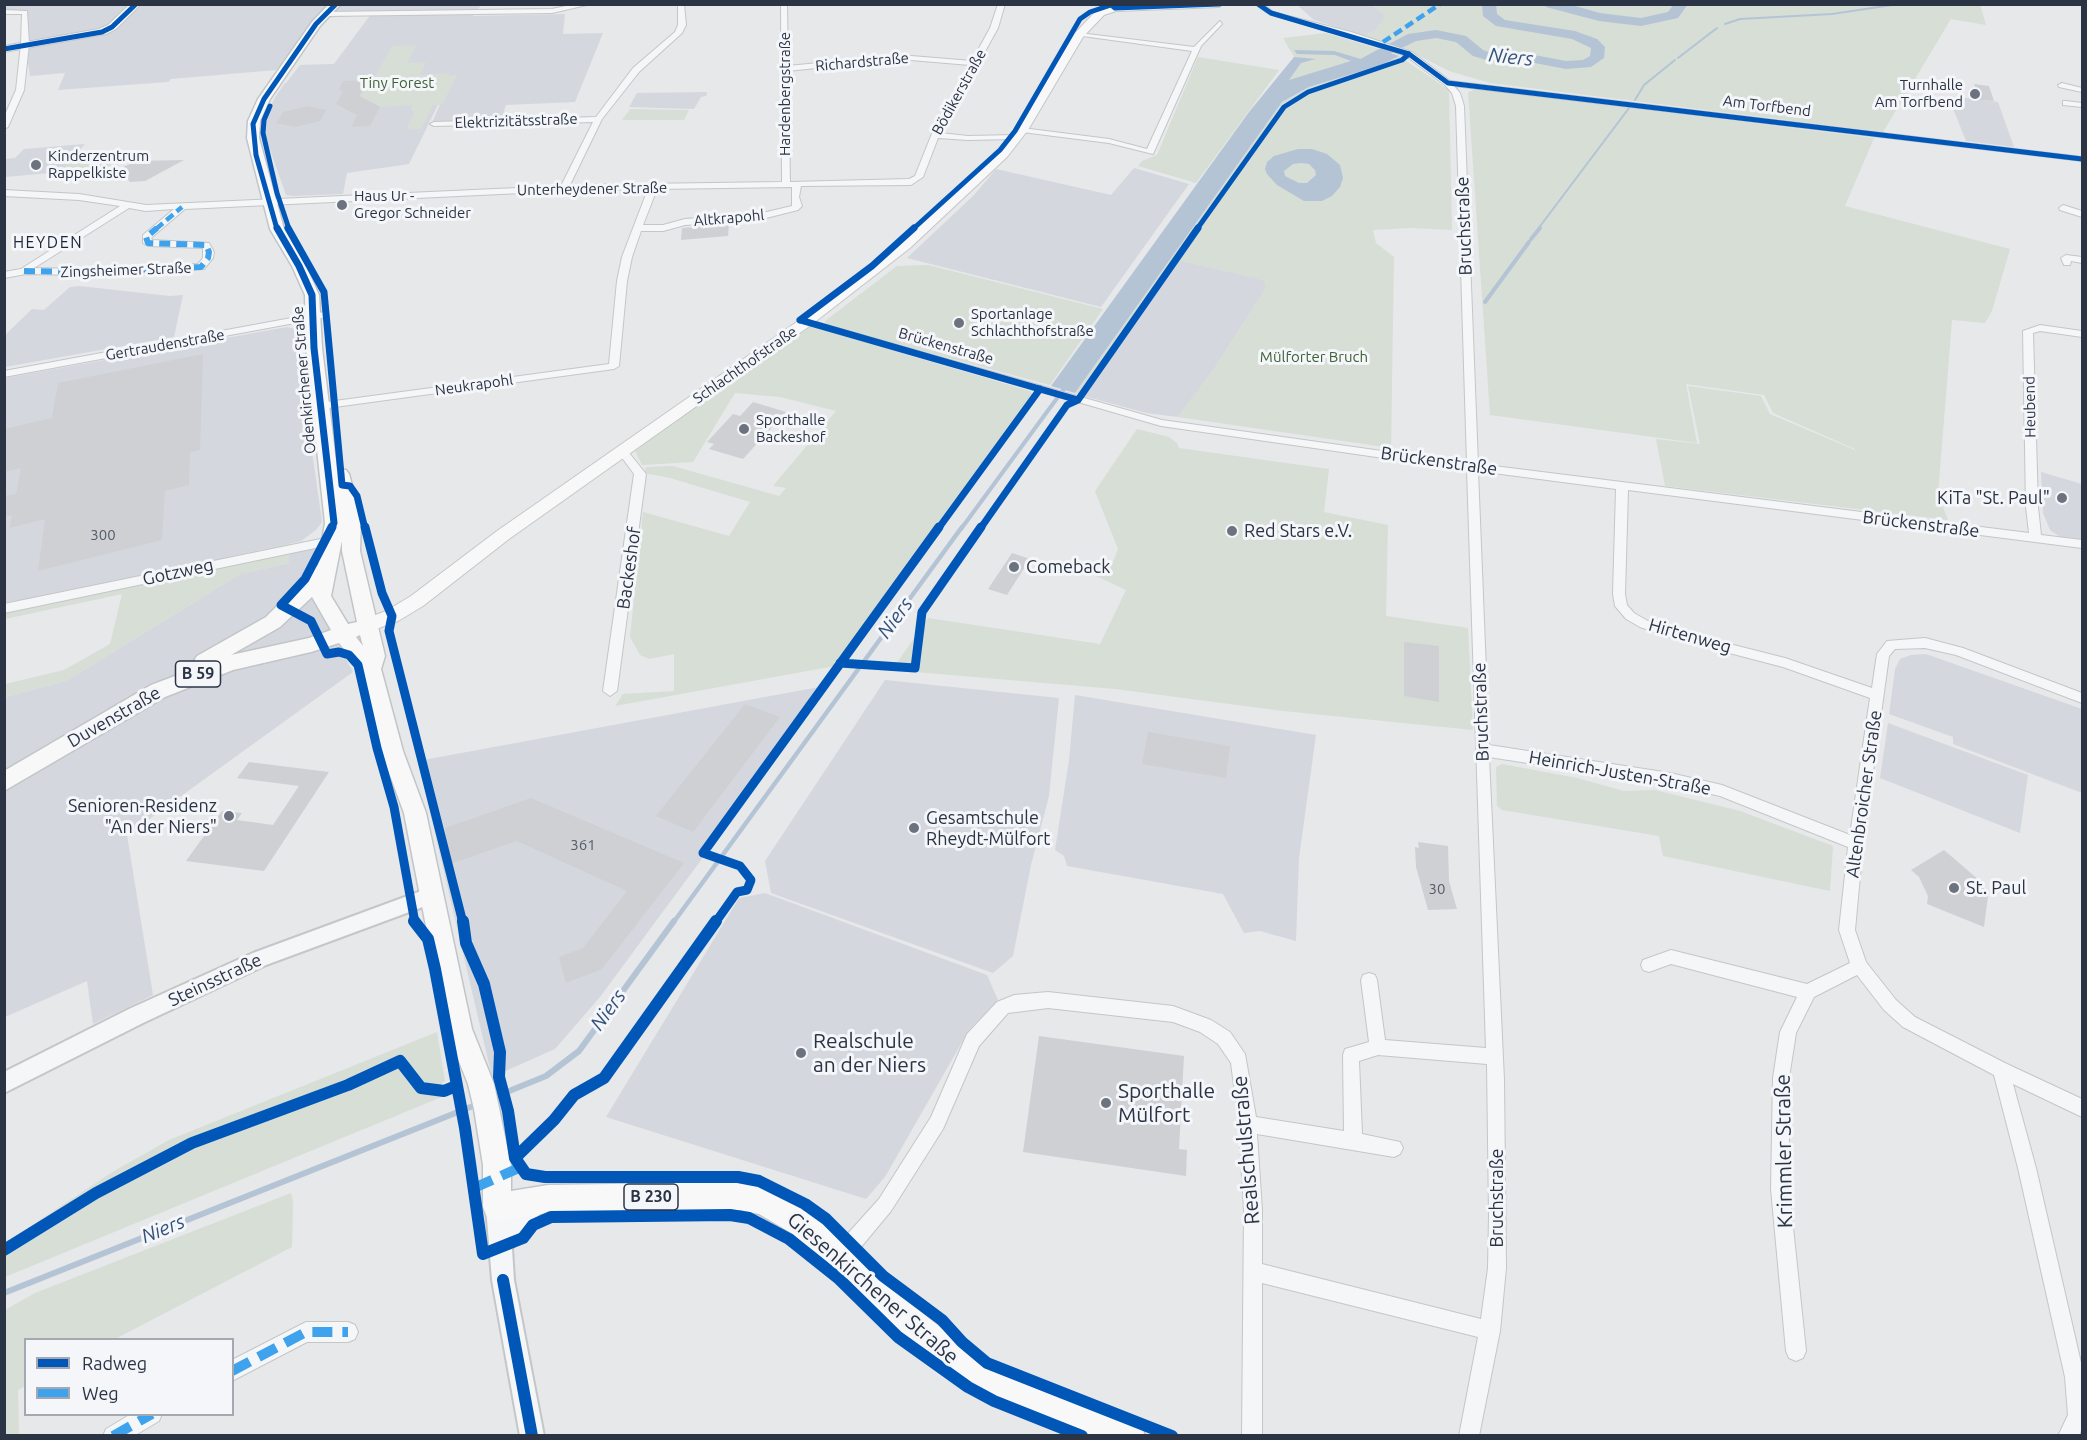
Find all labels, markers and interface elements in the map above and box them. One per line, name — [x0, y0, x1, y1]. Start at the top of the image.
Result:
street label: Hardenbergstraße — [776, 32, 794, 156]
water label: Niers — [1487, 43, 1535, 71]
street label: Bödikerstraße — [928, 46, 990, 138]
street label: Richardstraße — [814, 49, 910, 75]
park label: Tiny Forest — [360, 74, 434, 92]
place label: Turnhalle Am Torfbend — [1875, 76, 1963, 111]
marker: Turnhalle Am Torfbend — [1968, 87, 1982, 101]
street label: Am Torfbend — [1722, 92, 1812, 120]
street label: Elektrizitätsstraße — [454, 110, 578, 132]
place label: Kinderzentrum Rappelkiste — [48, 147, 149, 182]
marker: Kinderzentrum Rappelkiste — [29, 158, 43, 172]
street label: Bruchstraße — [1451, 176, 1477, 276]
street label: Unterheydener Straße — [517, 179, 667, 199]
place label: Haus Ur - Gregor Schneider — [354, 187, 471, 222]
marker: Haus Ur - Gregor Schneider — [335, 198, 349, 212]
street label: Altkrapohl — [693, 206, 765, 230]
district label: HEYDEN — [13, 233, 83, 253]
street label: Zingsheimer Straße — [60, 259, 192, 281]
street label: Odenkirchener Straße — [289, 305, 319, 455]
place label: Sportanlage Schlachthofstraße — [971, 305, 1094, 340]
marker: Sportanlage Schlachthofstraße — [952, 316, 966, 330]
street label: Schlachthofstraße — [690, 322, 800, 408]
street label: Brückenstraße — [896, 324, 996, 368]
street label: Gertraudenstraße — [104, 326, 226, 364]
park label: Mülforter Bruch — [1260, 348, 1368, 366]
street label: Neukrapohl — [434, 371, 514, 399]
street label: Heubend — [2020, 376, 2040, 438]
place label: Sporthalle Backeshof — [756, 411, 825, 446]
marker: Sporthalle Backeshof — [737, 422, 751, 436]
street label: Brückenstraße — [1379, 442, 1499, 480]
place label: KiTa "St. Paul" — [1937, 487, 2050, 509]
marker: KiTa "St. Paul" — [2055, 491, 2069, 505]
street label: Brückenstraße — [1861, 506, 1981, 542]
place label: Red Stars e.V. — [1244, 520, 1352, 542]
marker: Red Stars e.V. — [1225, 524, 1239, 538]
street label: Backeshof — [613, 525, 645, 611]
house number: 300 — [90, 526, 116, 544]
street label: Gotzweg — [140, 554, 216, 590]
place label: Comeback — [1026, 556, 1110, 578]
marker: Comeback — [1007, 560, 1021, 574]
water label: Niers — [872, 593, 918, 643]
street label: Hirtenweg — [1646, 614, 1734, 658]
road number: B 59 — [176, 661, 220, 687]
street label: Bruchstraße — [1468, 662, 1494, 762]
street label: Duvenstraße — [64, 682, 164, 752]
street label: Altenbroicher Straße — [1842, 709, 1886, 879]
street label: Heinrich-Justen-Straße — [1527, 746, 1713, 800]
place label: Senioren-Residenz "An der Niers" — [68, 795, 217, 838]
place label: Gesamtschule Rheydt-Mülfort — [926, 807, 1050, 850]
marker: Senioren-Residenz "An der Niers" — [222, 809, 236, 823]
marker: Gesamtschule Rheydt-Mülfort — [907, 821, 921, 835]
house number: 361 — [570, 836, 596, 854]
place label: St. Paul — [1966, 877, 2026, 899]
house number: 30 — [1429, 880, 1445, 898]
marker: St. Paul — [1947, 881, 1961, 895]
street label: Steinsstraße — [165, 949, 265, 1011]
water label: Niers — [585, 985, 631, 1035]
place label: Realschule an der Niers — [813, 1028, 926, 1078]
marker: Realschule an der Niers — [794, 1046, 808, 1060]
street label: Realschulstraße — [1227, 1074, 1265, 1226]
street label: Krimmler Straße — [1770, 1074, 1798, 1228]
place label: Sporthalle Mülfort — [1118, 1078, 1215, 1128]
marker: Sporthalle Mülfort — [1099, 1096, 1113, 1110]
street label: Bruchstraße — [1486, 1149, 1508, 1247]
road number: B 230 — [624, 1184, 678, 1210]
street label: Giesenkirchener Straße — [782, 1207, 964, 1369]
water label: Niers — [138, 1209, 188, 1249]
legend — [24, 1338, 234, 1416]
text: Radweg — [82, 1353, 147, 1373]
text: Weg — [82, 1383, 119, 1403]

